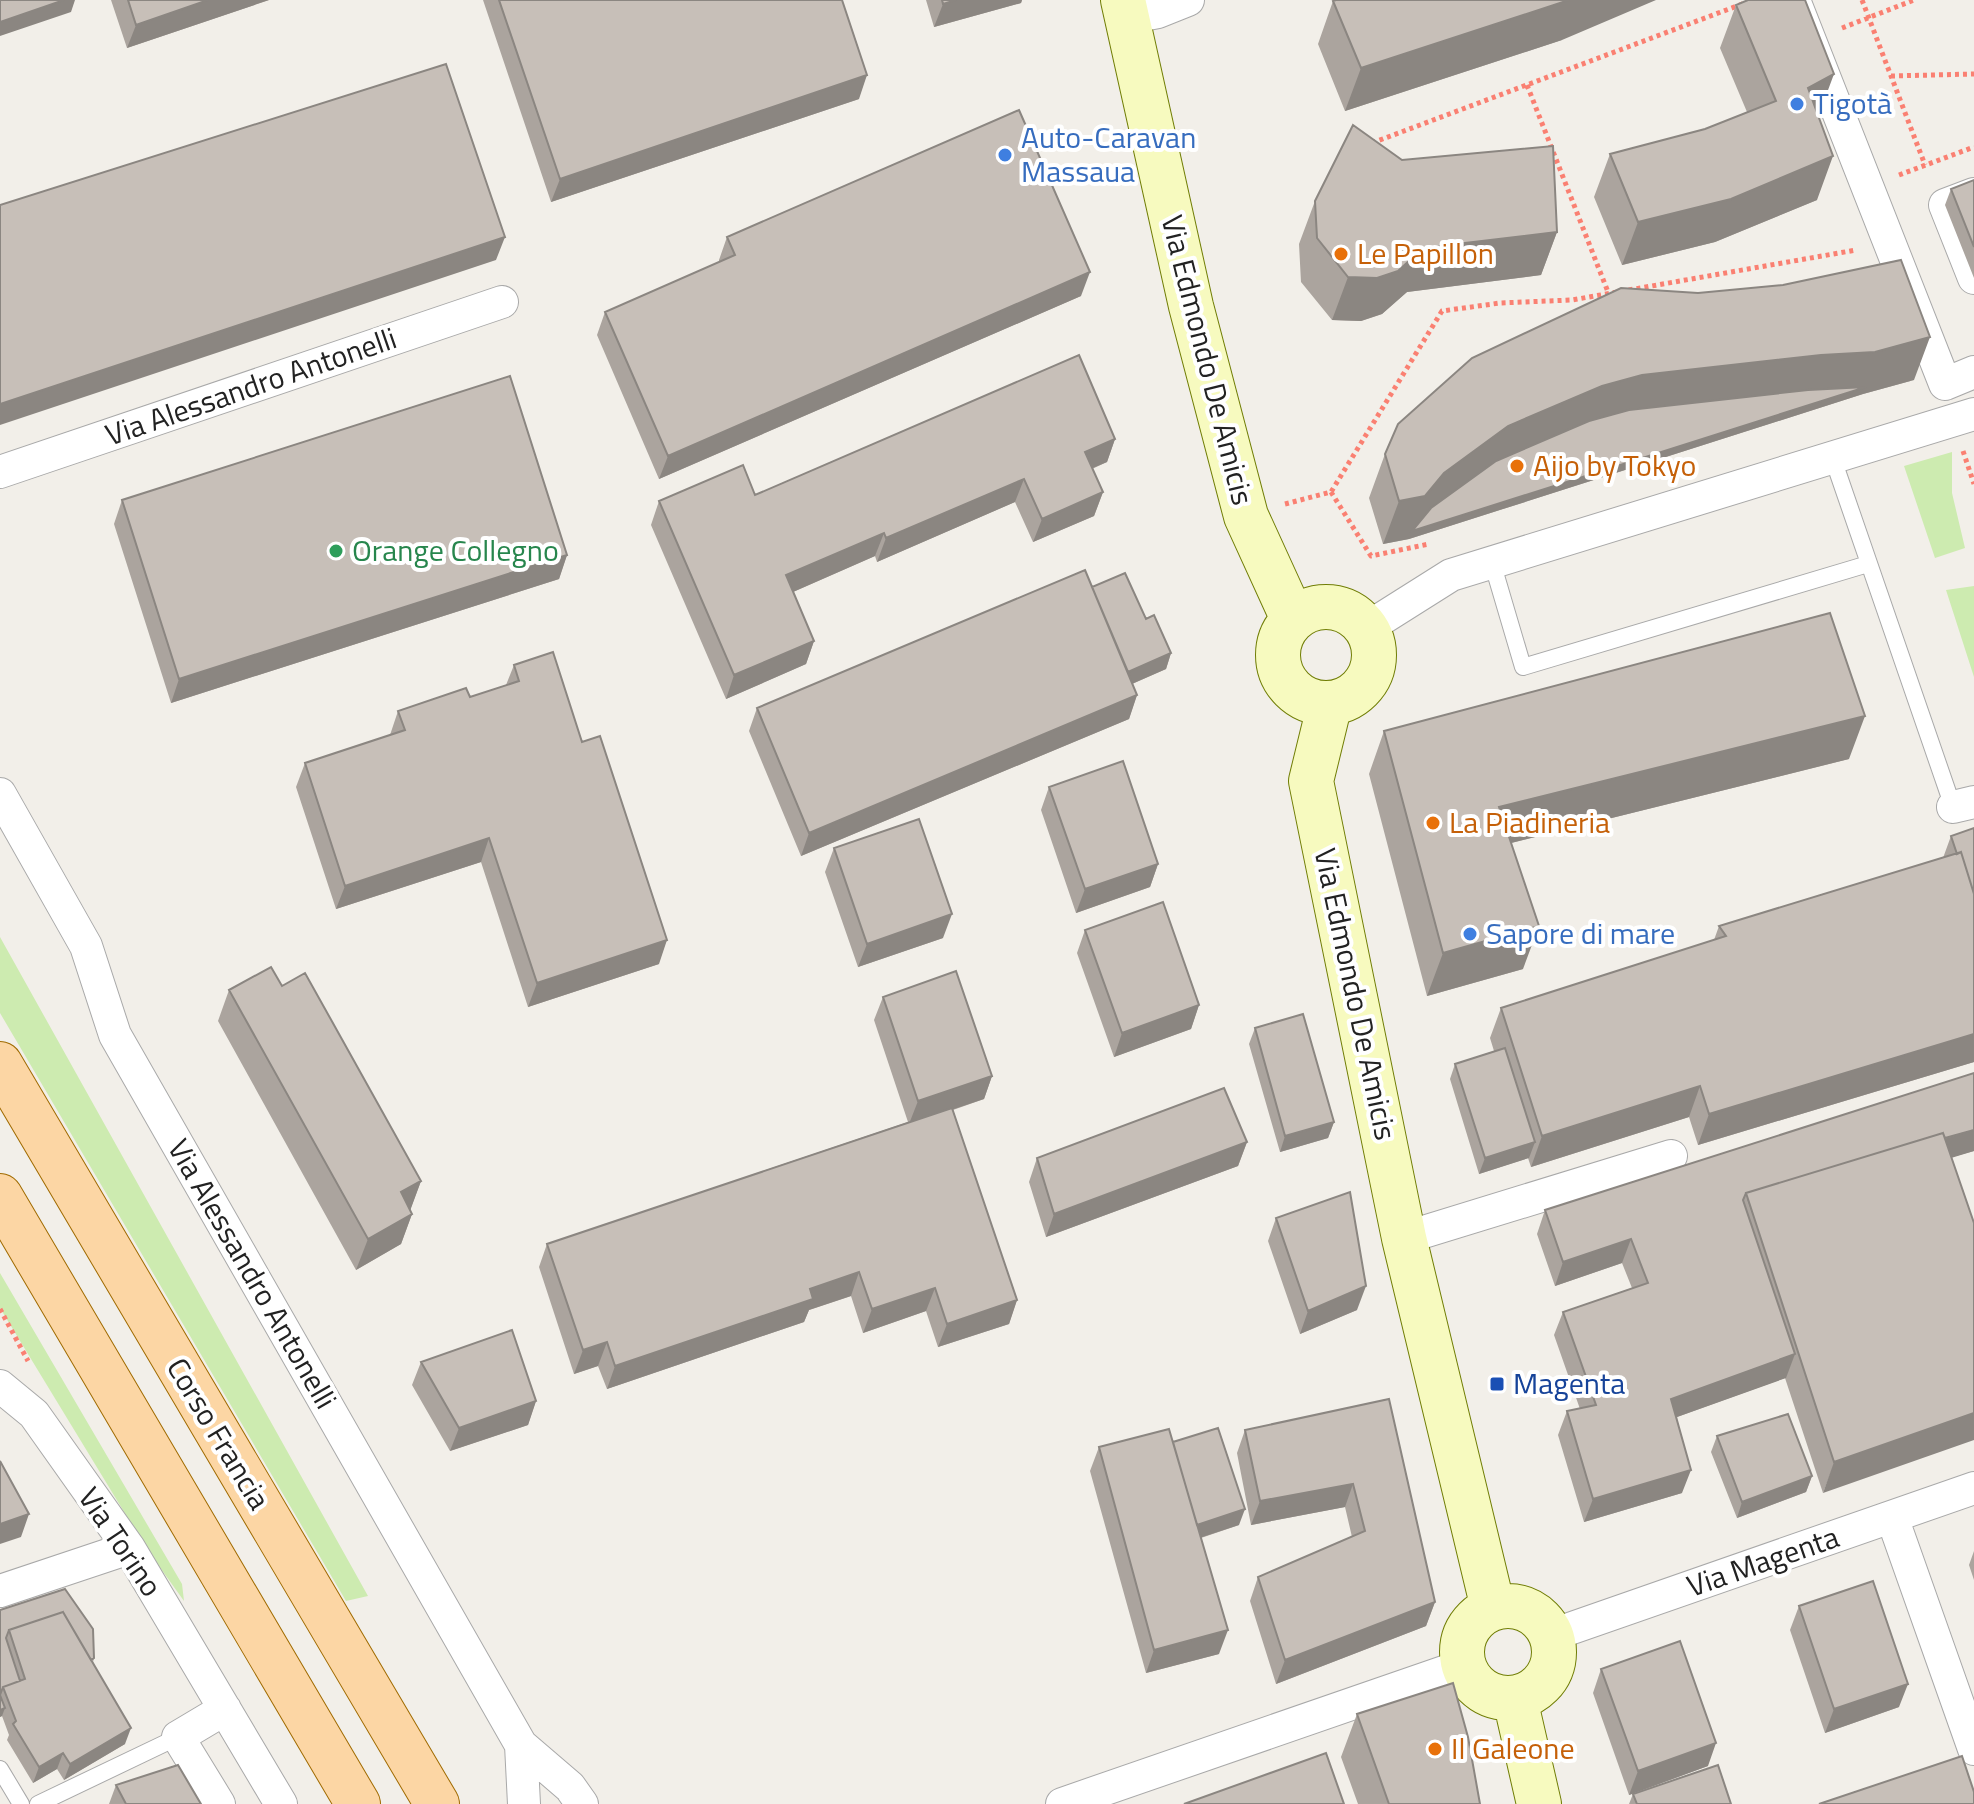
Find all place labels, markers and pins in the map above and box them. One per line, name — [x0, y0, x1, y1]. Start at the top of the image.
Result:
place label: Tigotà — [1813, 80, 1892, 126]
marker: Tigotà — [1788, 95, 1806, 113]
place label: Auto-Caravan Massaua — [1021, 114, 1196, 194]
marker: Auto-Caravan Massaua — [996, 146, 1014, 164]
place label: Le Papillon — [1357, 230, 1494, 276]
marker: Le Papillon — [1332, 245, 1350, 263]
place label: Aijo by Tokyo — [1533, 442, 1696, 488]
marker: Aijo by Tokyo — [1508, 457, 1526, 475]
place label: Orange Collegno — [352, 527, 559, 573]
marker: Orange Collegno — [327, 542, 345, 560]
place label: La Piadineria — [1449, 799, 1610, 845]
marker: La Piadineria — [1424, 814, 1442, 832]
place label: Sapore di mare — [1486, 910, 1675, 956]
marker: Sapore di mare — [1461, 925, 1479, 943]
place label: Magenta — [1513, 1360, 1625, 1406]
marker: Magenta — [1488, 1375, 1506, 1393]
place label: Il Galeone — [1451, 1725, 1575, 1771]
marker: Il Galeone — [1426, 1740, 1444, 1758]

